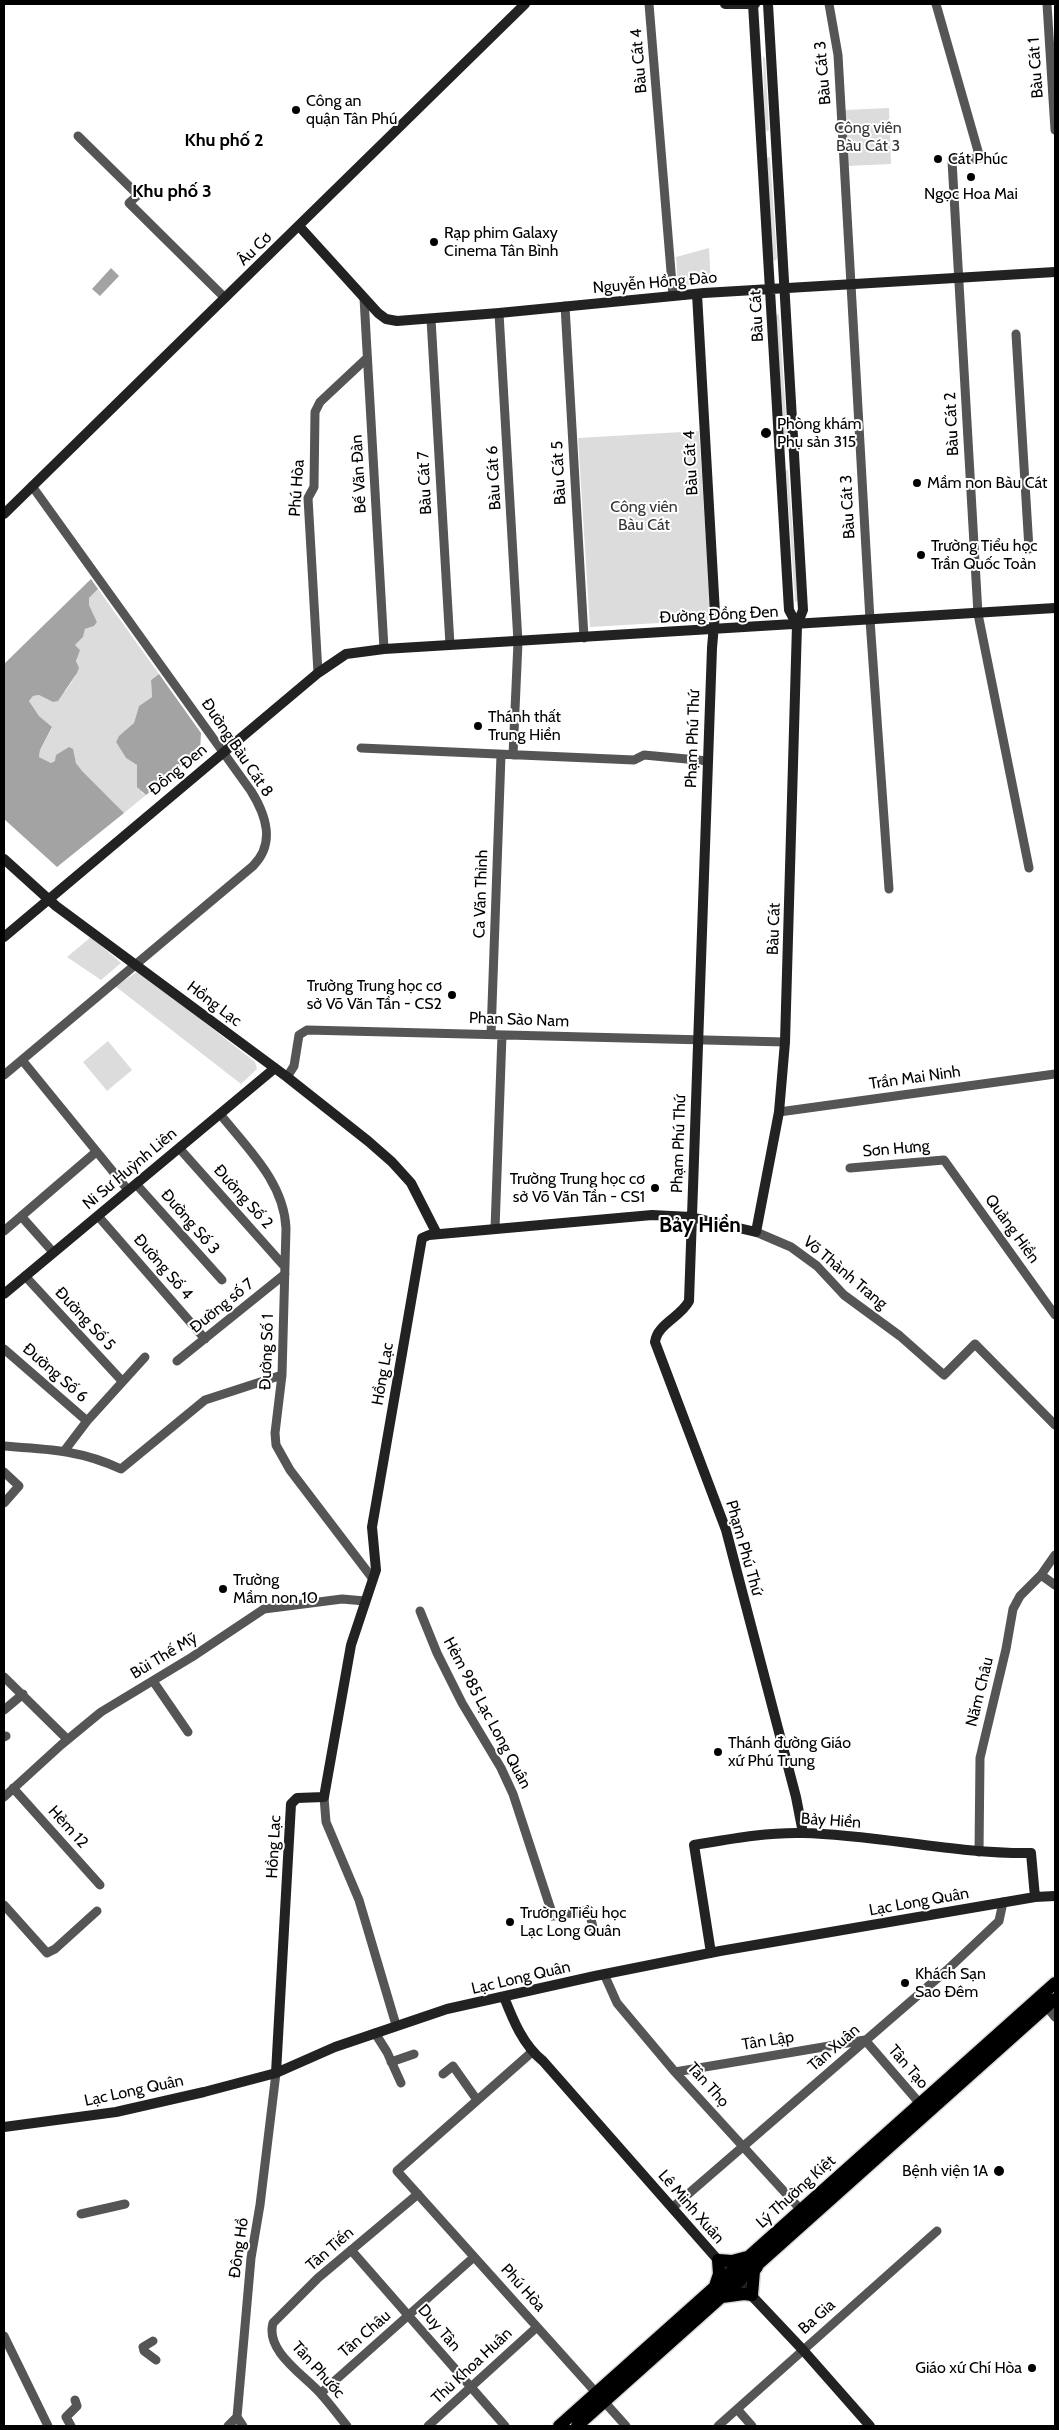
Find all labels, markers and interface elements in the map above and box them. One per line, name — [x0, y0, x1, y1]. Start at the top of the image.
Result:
street label: Bàu Cát 4 — [627, 28, 651, 94]
street label: Bàu Cát 1 — [1024, 37, 1048, 99]
street label: Bàu Cát 3 — [811, 40, 835, 106]
place label: Công an quận Tân Phú — [306, 91, 397, 129]
marker: Công an quận Tân Phú — [290, 104, 302, 116]
park label: Công viên Bàu Cát 3 — [834, 118, 902, 156]
district label: Khu phố 2 — [184, 130, 264, 152]
place label: Cát Phúc — [948, 149, 1008, 169]
marker: Cát Phúc — [932, 153, 944, 165]
marker: Ngọc Hoa Mai — [965, 171, 977, 183]
district label: Khu phố 3 — [132, 181, 212, 203]
place label: Ngọc Hoa Mai — [924, 184, 1018, 204]
place label: Rạp phim Galaxy Cinema Tân Bình — [444, 223, 558, 261]
street label: Âu Cơ — [234, 228, 276, 270]
marker: Rạp phim Galaxy Cinema Tân Bình — [428, 236, 440, 248]
street label: Nguyễn Hồng Đào — [592, 268, 718, 298]
street label: Bàu Cát — [746, 290, 768, 342]
street label: Bàu Cát 2 — [941, 392, 963, 456]
place label: Phòng khám Phụ sản 315 — [777, 414, 862, 452]
marker: Phòng khám Phụ sản 315 — [759, 426, 773, 440]
street label: Bàu Cát 4 — [680, 430, 702, 496]
street label: Bế Văn Đàn — [347, 434, 371, 514]
street label: Bàu Cát 5 — [548, 440, 570, 506]
street label: Bàu Cát 6 — [483, 445, 505, 511]
street label: Bàu Cát 7 — [414, 451, 436, 515]
street label: Phú Hòa — [285, 459, 309, 517]
place label: Mầm non Bàu Cát — [927, 473, 1047, 493]
street label: Bàu Cát 3 — [837, 474, 859, 540]
marker: Mầm non Bàu Cát — [911, 477, 923, 489]
park label: Công viên Bàu Cát — [610, 497, 678, 535]
place label: Trường Tiểu học Trần Quốc Toản — [931, 536, 1038, 574]
marker: Trường Tiểu học Trần Quốc Toản — [915, 549, 927, 561]
street label: Đường Đồng Đen — [659, 602, 779, 628]
street label: Phạm Phú Thứ — [682, 690, 704, 788]
street label: Đường Bàu Cát 8 — [197, 695, 277, 801]
place label: Thánh thất Trung Hiền — [488, 707, 561, 745]
marker: Thánh thất Trung Hiền — [472, 720, 484, 732]
street label: Đồng Đen — [145, 740, 211, 800]
street label: Ca Văn Thỉnh — [470, 849, 492, 939]
street label: Bàu Cát — [763, 903, 785, 955]
place label: Trường Trung học cơ sở Võ Văn Tần - CS2 — [307, 976, 442, 1014]
street label: Hồng Lạc — [183, 977, 245, 1031]
marker: Trường Trung học cơ sở Võ Văn Tần - CS2 — [446, 989, 458, 1001]
street label: Phan Sào Nam — [469, 1009, 569, 1031]
street label: Trần Mai Ninh — [868, 1062, 962, 1094]
street label: Phạm Phú Thứ — [668, 1095, 690, 1193]
street label: Ni Sư Huỳnh Liên — [79, 1124, 181, 1214]
street label: Sơn Hưng — [862, 1137, 930, 1161]
street label: Đường Số 2 — [209, 1161, 277, 1233]
place label: Trường Trung học cơ sở Võ Văn Tần - CS1 — [510, 1169, 645, 1207]
marker: Trường Trung học cơ sở Võ Văn Tần - CS1 — [649, 1182, 661, 1194]
street label: Đường Số 3 — [157, 1186, 223, 1258]
street label: Quảng Hiền — [981, 1191, 1043, 1267]
district label: Bảy Hiền — [659, 1213, 741, 1239]
street label: Đường Số 4 — [129, 1230, 197, 1304]
street label: Võ Thành Trang — [799, 1232, 891, 1314]
street label: Đường số 7 — [186, 1274, 258, 1338]
street label: Đường Số 5 — [51, 1283, 119, 1355]
street label: Đường Số 1 — [256, 1314, 278, 1390]
street label: Đường Số 6 — [18, 1339, 92, 1407]
street label: Hồng Lạc — [368, 1341, 398, 1407]
street label: Phạm Phú Thứ — [721, 1498, 767, 1598]
place label: Trường Mầm non 10 — [233, 1570, 318, 1608]
marker: Trường Mầm non 10 — [217, 1583, 229, 1595]
street label: Bùi Thế Mỹ — [127, 1629, 201, 1683]
street label: Hẻm 985 Lạc Long Quân — [439, 1634, 535, 1792]
street label: Năm Châu — [962, 1655, 998, 1729]
place label: Thánh đường Giáo xứ Phú Trung — [728, 1733, 851, 1771]
marker: Thánh đường Giáo xứ Phú Trung — [712, 1746, 724, 1758]
street label: Hẻm 12 — [44, 1802, 92, 1852]
street label: Bảy Hiền — [800, 1809, 862, 1833]
street label: Hồng Lạc — [263, 1815, 285, 1879]
street label: Lạc Long Quân — [868, 1884, 970, 1920]
place label: Trường Tiểu học Lạc Long Quân — [520, 1903, 627, 1941]
marker: Trường Tiểu học Lạc Long Quân — [504, 1916, 516, 1928]
street label: Lạc Long Quân — [470, 1957, 572, 1999]
place label: Khách Sạn Sao Đêm — [915, 1964, 986, 2002]
marker: Khách Sạn Sao Đêm — [899, 1977, 911, 1989]
street label: Tân Xuân — [804, 2020, 864, 2076]
street label: Tân Lập — [741, 2027, 795, 2055]
street label: Tân Tạo — [884, 2041, 932, 2093]
street label: Tân Thọ — [683, 2059, 733, 2111]
street label: Lạc Long Quân — [83, 2071, 185, 2111]
street label: Lý Thường Kiệt — [753, 2152, 839, 2232]
place label: Bệnh viện 1A — [902, 2161, 988, 2181]
marker: Bệnh viện 1A — [992, 2164, 1006, 2178]
street label: Lê Minh Xuân — [654, 2166, 728, 2248]
street label: Đông Hồ — [225, 2217, 253, 2279]
street label: Tân Tiến — [302, 2223, 358, 2275]
street label: Phú Hòa — [497, 2260, 549, 2316]
street label: Ba Gia — [795, 2296, 839, 2338]
street label: Duy Tân — [413, 2301, 465, 2355]
street label: Tân Châu — [335, 2306, 395, 2362]
street label: Thủ Khoa Huân — [428, 2324, 516, 2408]
street label: Tân Phước — [287, 2338, 349, 2402]
place label: Giáo xứ Chí Hòa — [915, 2358, 1022, 2378]
marker: Giáo xứ Chí Hòa — [1026, 2362, 1038, 2374]

